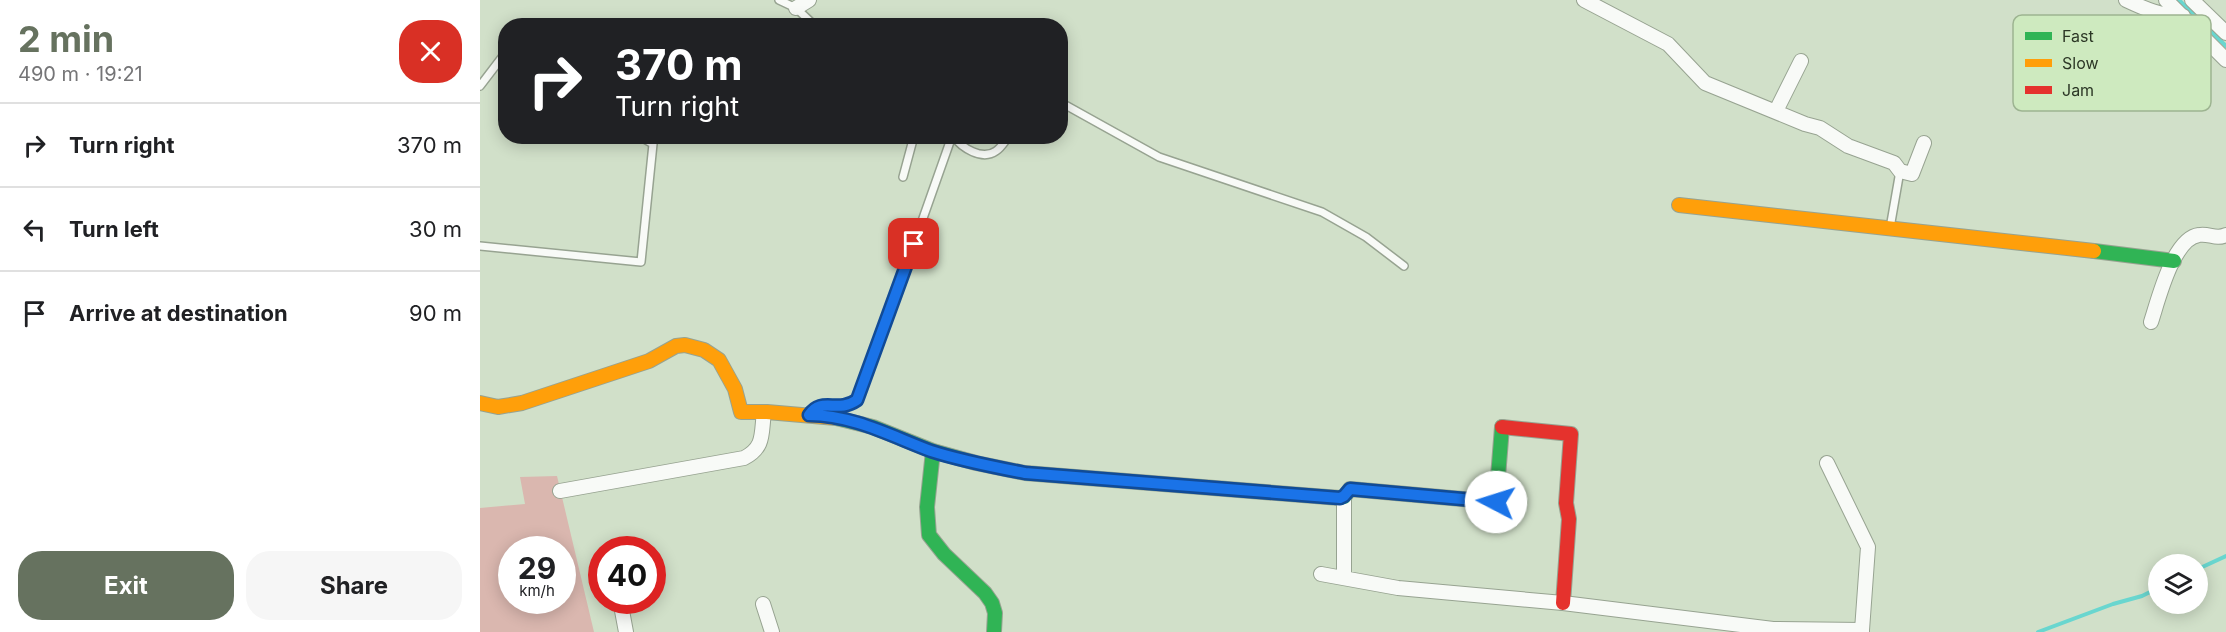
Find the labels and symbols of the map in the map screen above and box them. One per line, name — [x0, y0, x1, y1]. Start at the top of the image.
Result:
legend — [2013, 15, 2211, 111]
text: Fast — [2062, 26, 2094, 46]
text: Slow — [2062, 53, 2099, 73]
text: Jam — [2062, 80, 2094, 100]
pin — [888, 218, 939, 269]
position arrow — [1464, 470, 1528, 534]
speed limit sign: 40 — [588, 536, 666, 614]

